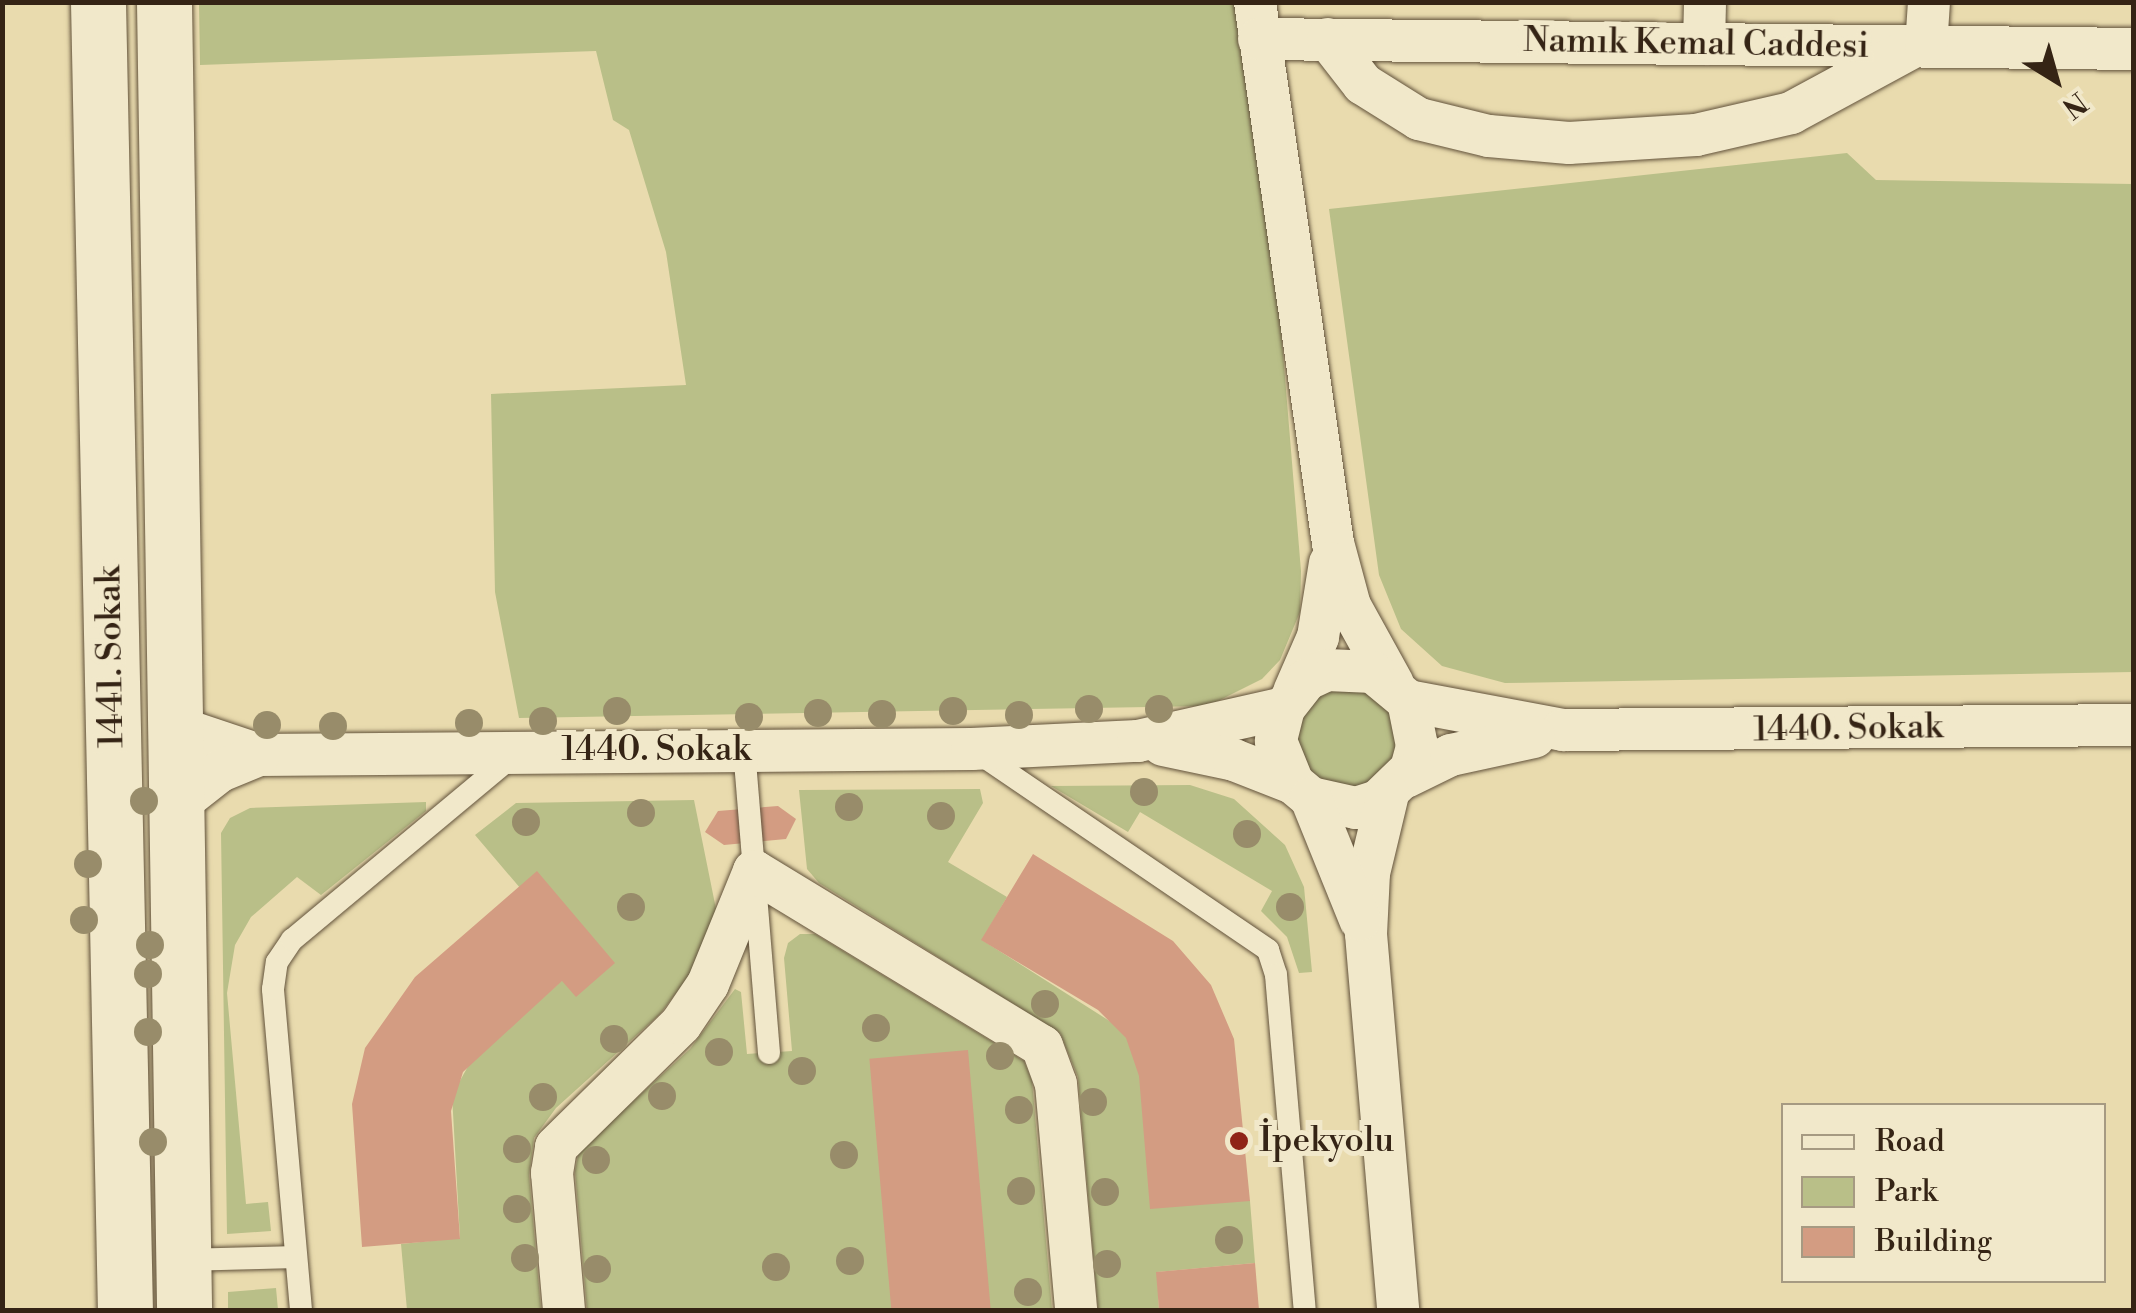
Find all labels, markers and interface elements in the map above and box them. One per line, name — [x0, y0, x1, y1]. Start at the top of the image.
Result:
street label: Namık Kemal Caddesi — [1523, 20, 1869, 68]
north arrow — [2006, 30, 2106, 130]
text: N — [2055, 84, 2094, 125]
street label: 1441. Sokak — [88, 566, 134, 748]
street label: 1440. Sokak — [1753, 706, 1943, 752]
street label: 1440. Sokak — [561, 729, 751, 771]
legend — [1781, 1103, 2106, 1283]
place label: İpekyolu — [1259, 1120, 1394, 1162]
text: Road — [1875, 1123, 1945, 1161]
marker: İpekyolu — [1228, 1130, 1250, 1152]
text: Park — [1875, 1173, 1937, 1211]
text: Building — [1875, 1223, 1992, 1261]

